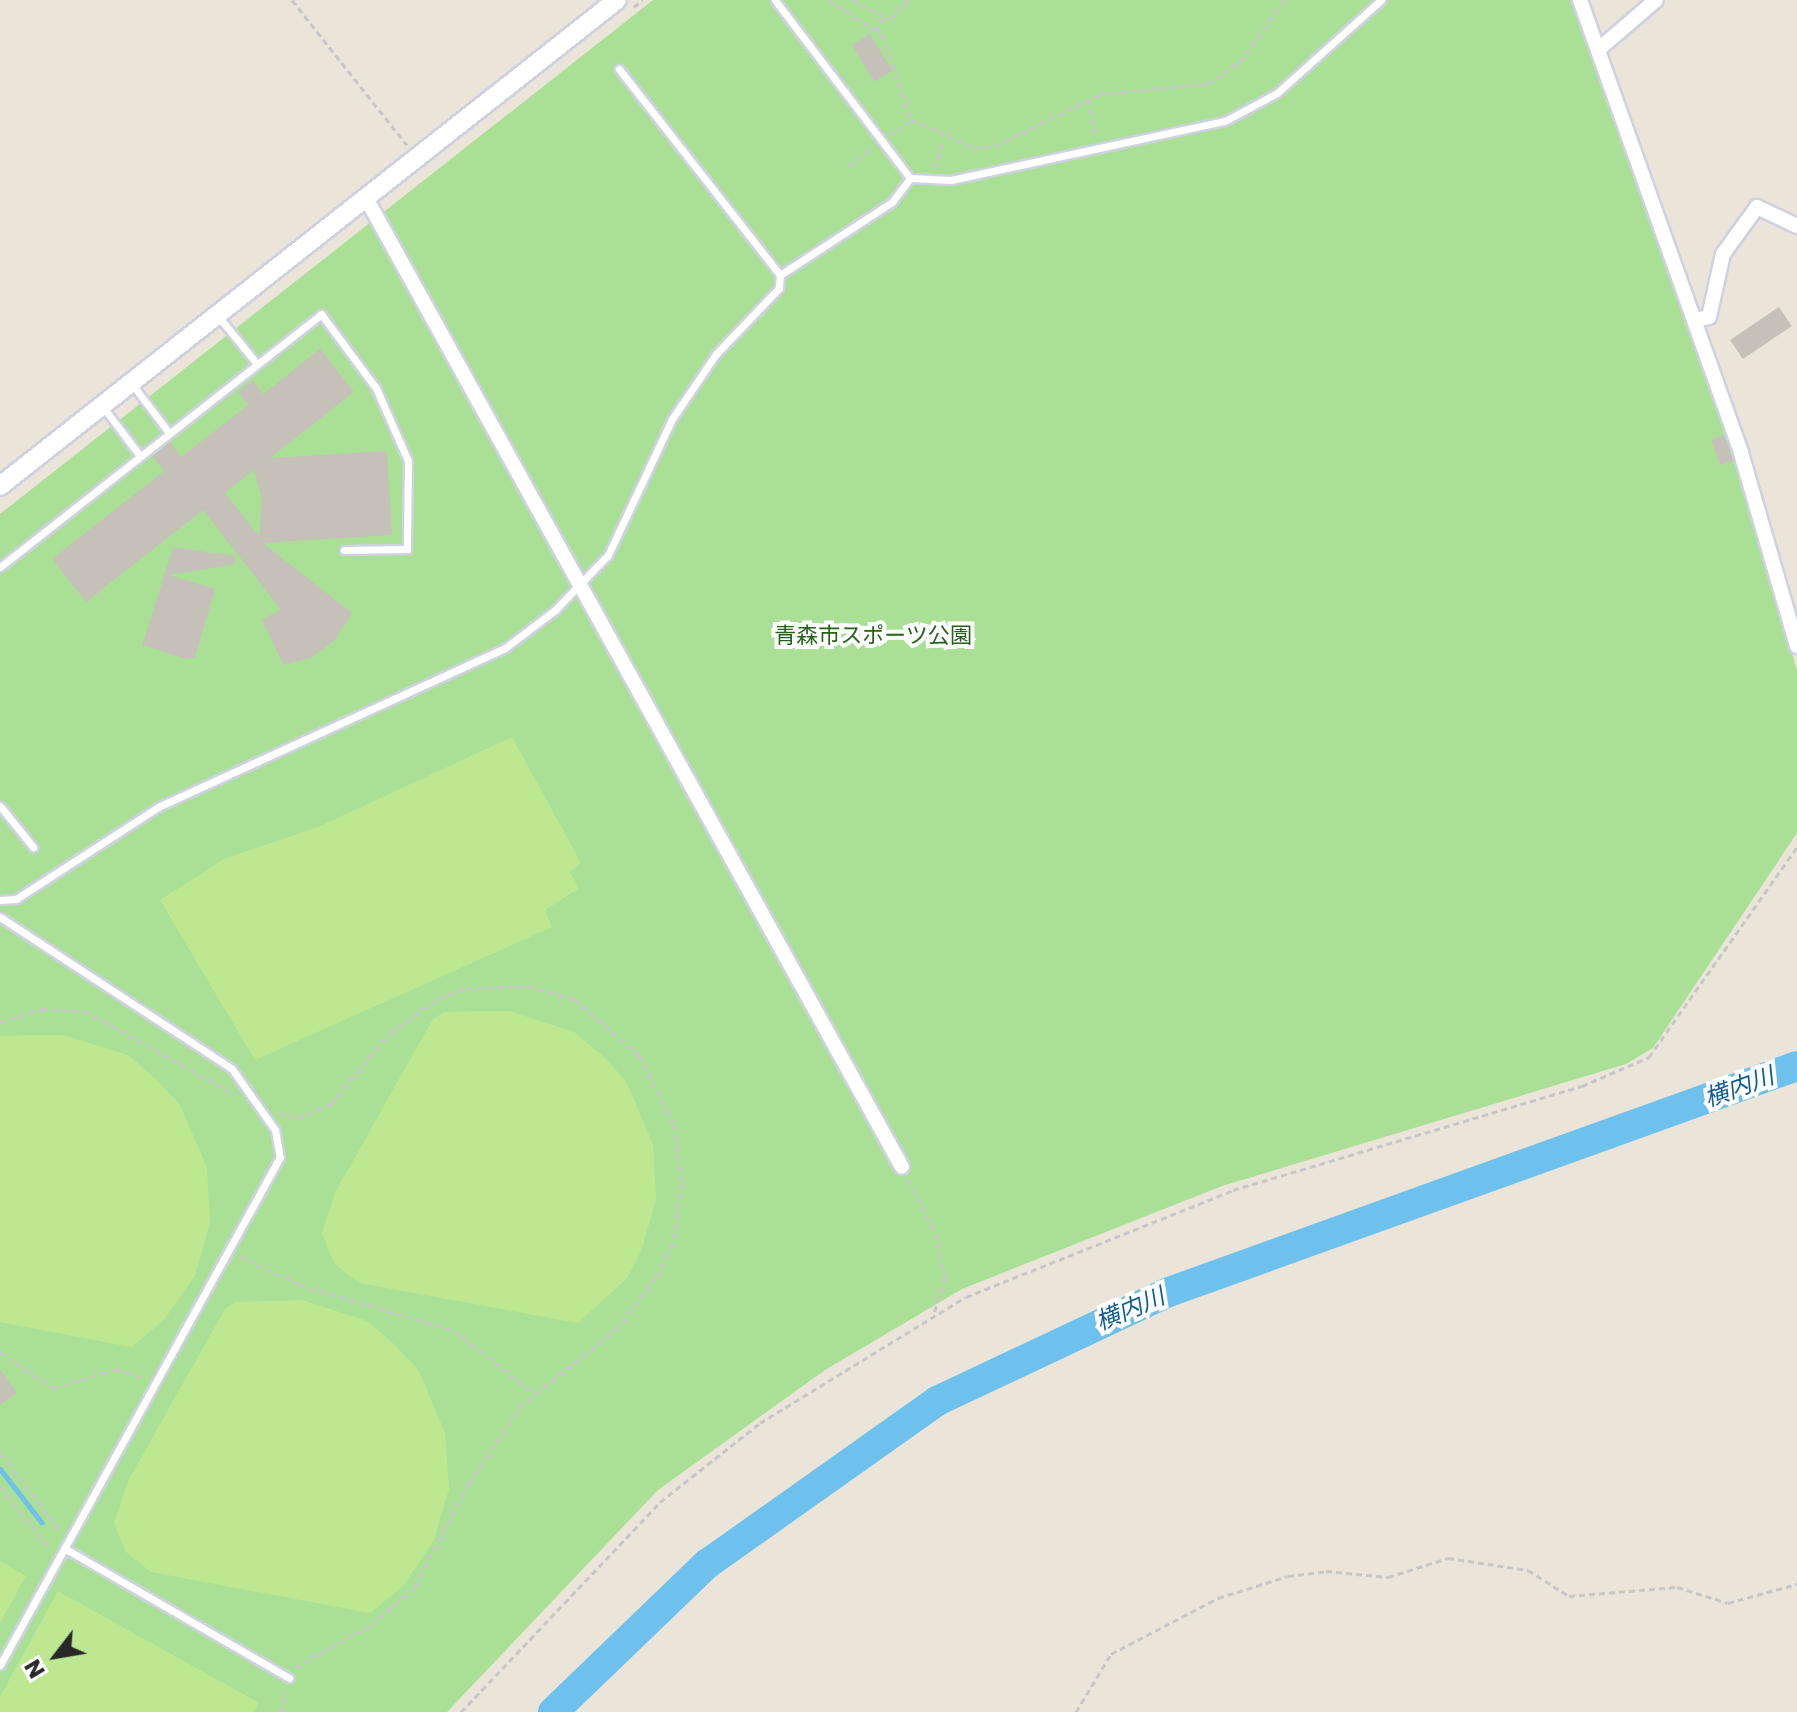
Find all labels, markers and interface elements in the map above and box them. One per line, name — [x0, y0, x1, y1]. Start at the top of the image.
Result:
park label: 青森市スポーツ公園 — [774, 623, 972, 649]
water label: 横内川 — [1700, 1061, 1778, 1113]
water label: 横内川 — [1091, 1282, 1169, 1336]
north arrow — [16, 1616, 96, 1696]
text: N — [17, 1654, 53, 1684]

